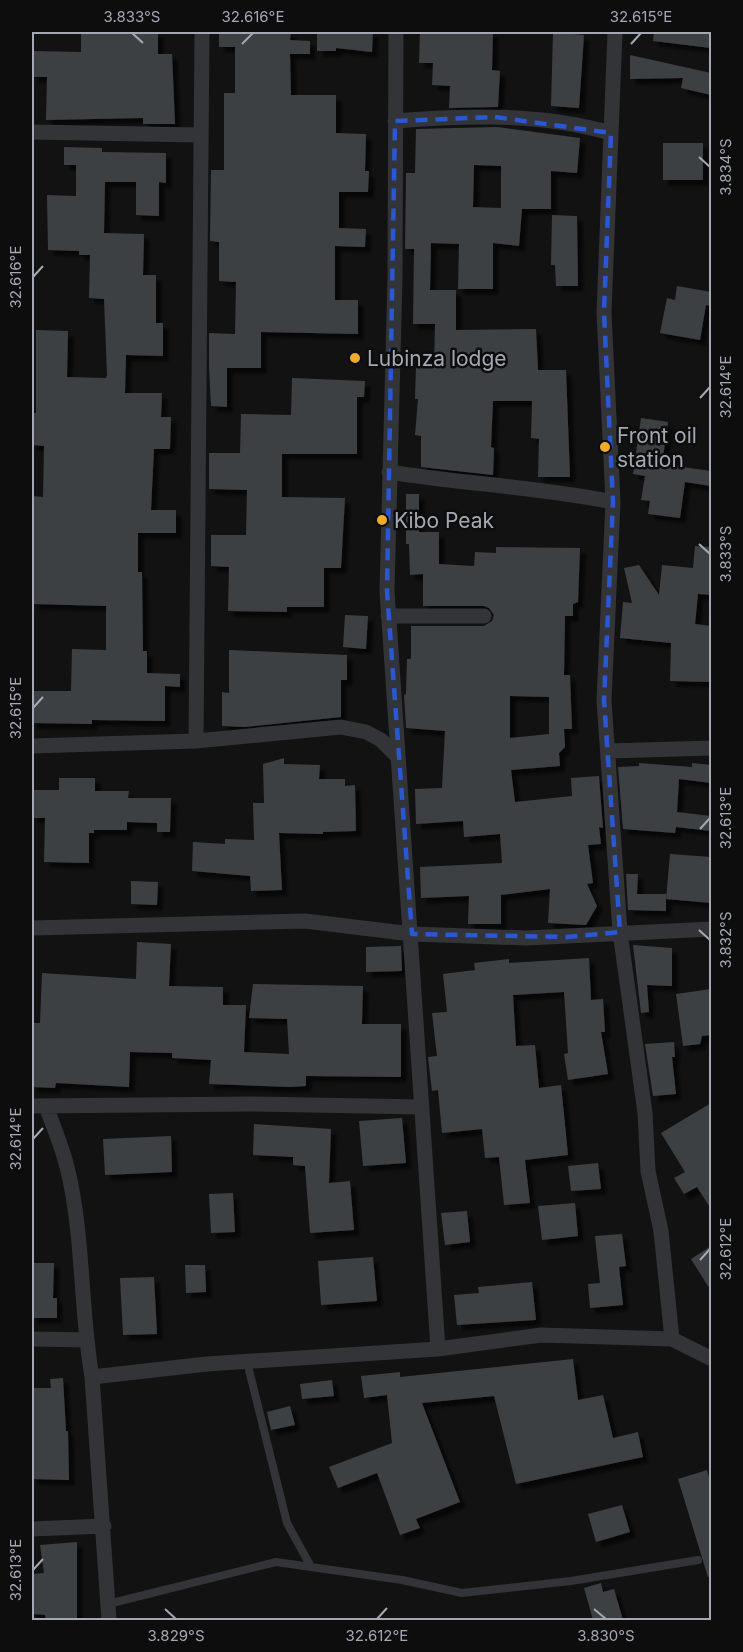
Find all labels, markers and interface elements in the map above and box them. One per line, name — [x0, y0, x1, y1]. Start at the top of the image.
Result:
text: 3.833°S — [104, 7, 160, 26]
text: 32.616°E — [222, 7, 284, 26]
text: 32.615°E — [610, 7, 672, 26]
text: 3.834°S — [716, 138, 735, 196]
text: 32.616°E — [6, 246, 25, 308]
place label: Lubinza lodge — [367, 346, 507, 371]
marker: Lubinza lodge — [348, 351, 362, 365]
text: 32.614°E — [716, 355, 735, 419]
place label: Front oil station — [617, 423, 697, 472]
marker: Front oil station — [598, 440, 612, 454]
place label: Kibo Peak — [394, 508, 494, 533]
marker: Kibo Peak — [375, 513, 389, 527]
text: 3.833°S — [716, 526, 735, 582]
text: 32.615°E — [6, 677, 25, 739]
text: 32.613°E — [716, 787, 735, 849]
text: 3.832°S — [716, 911, 735, 969]
text: 32.614°E — [6, 1107, 25, 1171]
text: 32.612°E — [716, 1218, 735, 1280]
text: 32.613°E — [6, 1539, 25, 1601]
text: 3.829°S — [147, 1626, 205, 1645]
text: 32.612°E — [346, 1626, 408, 1645]
text: 3.830°S — [577, 1626, 635, 1645]

